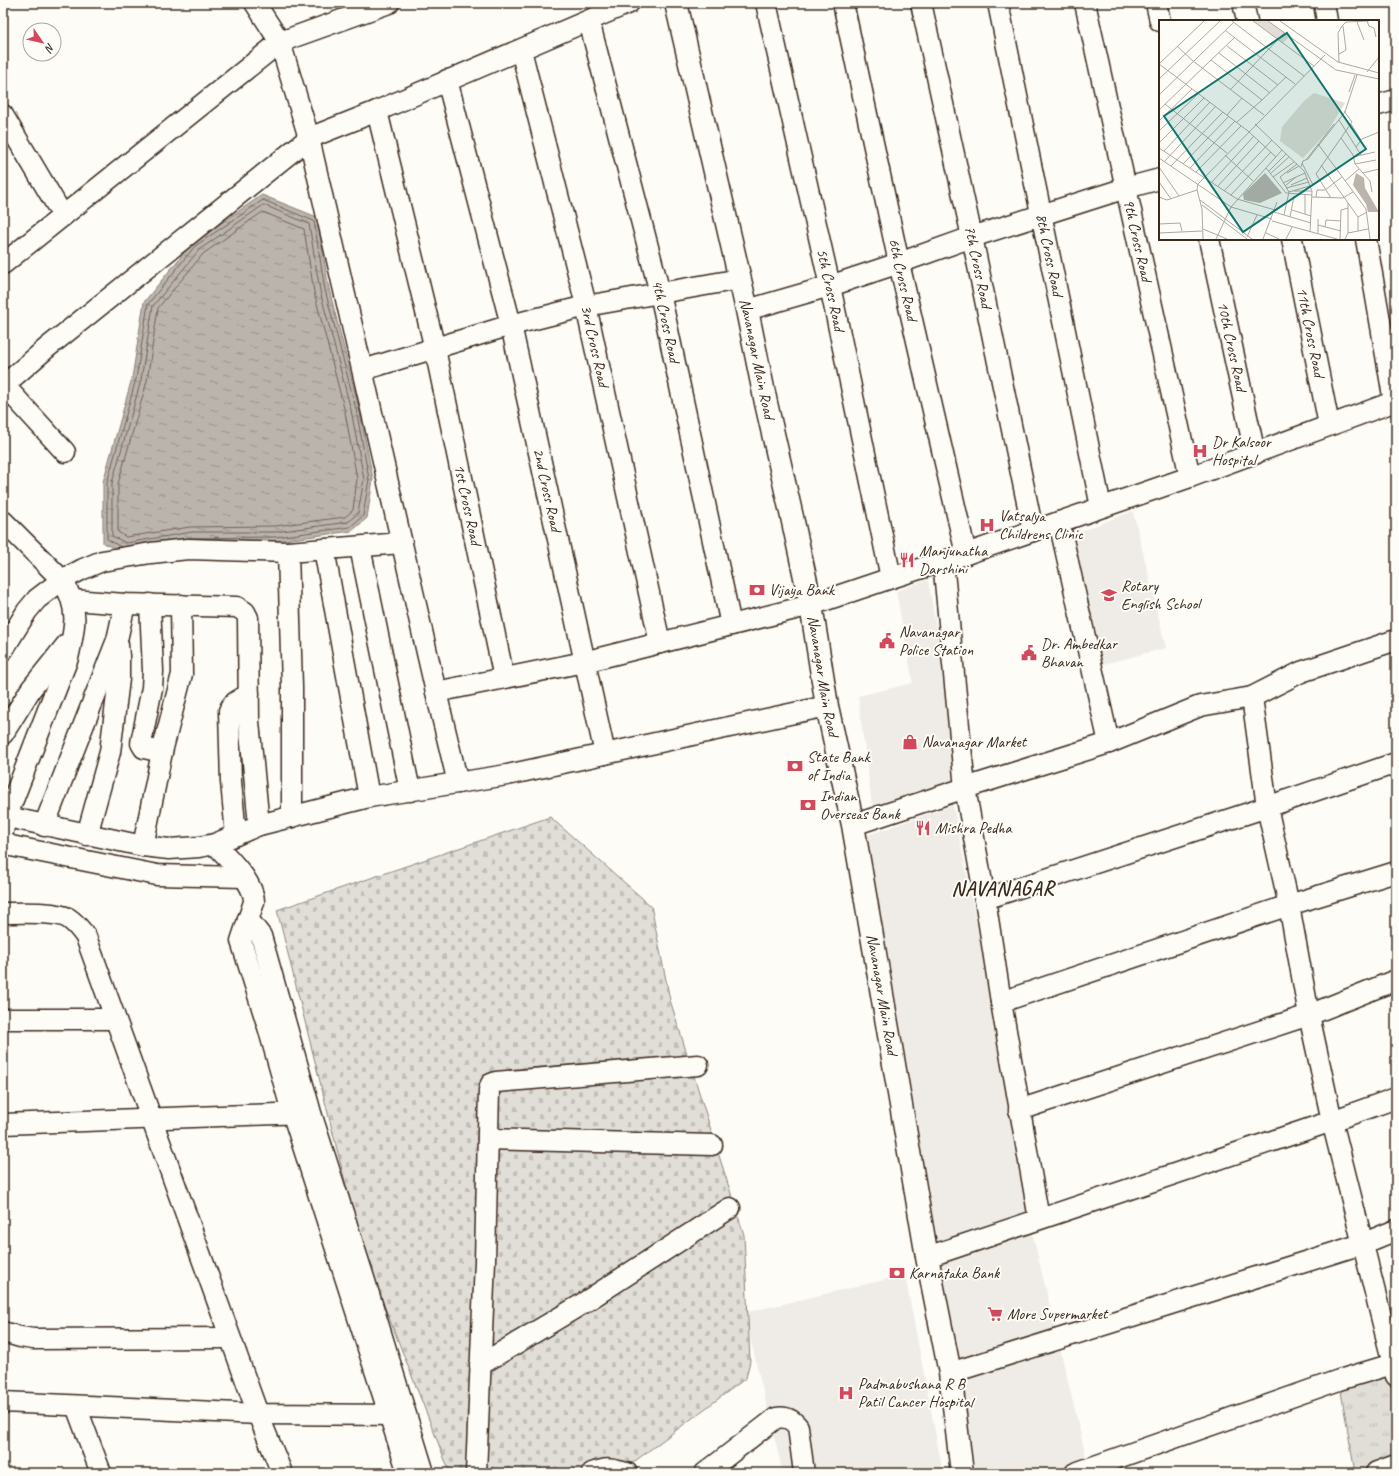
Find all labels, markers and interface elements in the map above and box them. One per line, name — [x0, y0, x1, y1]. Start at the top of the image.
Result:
inset map — [1159, 20, 1379, 240]
north arrow — [22, 22, 62, 62]
text: N — [41, 41, 58, 56]
street label: 9th Cross Road — [1119, 197, 1157, 286]
street label: 8th Cross Road — [1031, 212, 1068, 301]
street label: 7th Cross Road — [960, 224, 997, 313]
street label: 6th Cross Road — [884, 237, 923, 325]
street label: 5th Cross Road — [812, 247, 850, 336]
street label: 4th Cross Road — [647, 278, 685, 367]
street label: 11th Cross Road — [1292, 286, 1330, 381]
street label: Navanagar Main Road — [735, 297, 780, 424]
street label: 10th Cross Road — [1213, 300, 1252, 396]
street label: 3rd Cross Road — [576, 303, 614, 391]
place label: Dr Kalsoor Hospital — [1212, 432, 1273, 470]
hospital icon: Dr Kalsoor Hospital — [1191, 442, 1209, 460]
street label: 2nd Cross Road — [528, 446, 567, 536]
street label: 1st Cross Road — [449, 462, 486, 550]
place label: Vatsalya Childrens Clinic — [999, 506, 1084, 544]
hospital icon: Vatsalya Childrens Clinic — [978, 516, 996, 534]
place label: Manjunatha Darshini — [919, 541, 988, 579]
restaurant icon: Manjunatha Darshini — [898, 551, 916, 569]
place label: Rotary English School — [1121, 576, 1203, 614]
place label: Vijaya Bank — [769, 580, 835, 600]
bank icon: Vijaya Bank — [748, 581, 766, 599]
school or university icon: Rotary English School — [1100, 586, 1118, 604]
street label: Navanagar Main Road — [803, 614, 844, 741]
place label: Navanagar Police Station — [899, 622, 974, 660]
public building icon: Navanagar Police Station — [878, 632, 896, 650]
place label: Dr. Ambedkar Bhavan — [1041, 634, 1118, 672]
public building icon: Dr. Ambedkar Bhavan — [1020, 644, 1038, 662]
place label: Navanagar Market — [922, 732, 1028, 752]
shop icon: Navanagar Market — [901, 733, 919, 751]
place label: State Bank of India — [807, 747, 871, 785]
bank icon: State Bank of India — [786, 757, 804, 775]
place label: Indian Overseas Bank — [820, 786, 901, 824]
bank icon: Indian Overseas Bank — [799, 796, 817, 814]
place label: Mishra Pedha — [935, 818, 1013, 838]
restaurant icon: Mishra Pedha — [914, 819, 932, 837]
district label: NAVANAGAR — [952, 876, 1057, 901]
street label: Navanagar Main Road — [862, 932, 903, 1059]
place label: Karnataka Bank — [909, 1263, 1000, 1283]
bank icon: Karnataka Bank — [888, 1264, 906, 1282]
place label: More Supermarket — [1007, 1304, 1109, 1324]
supermarket icon: More Supermarket — [986, 1305, 1004, 1323]
place label: Padmabushana R B Patil Cancer Hospital — [858, 1374, 976, 1412]
hospital icon: Padmabushana R B Patil Cancer Hospital — [837, 1384, 855, 1402]

